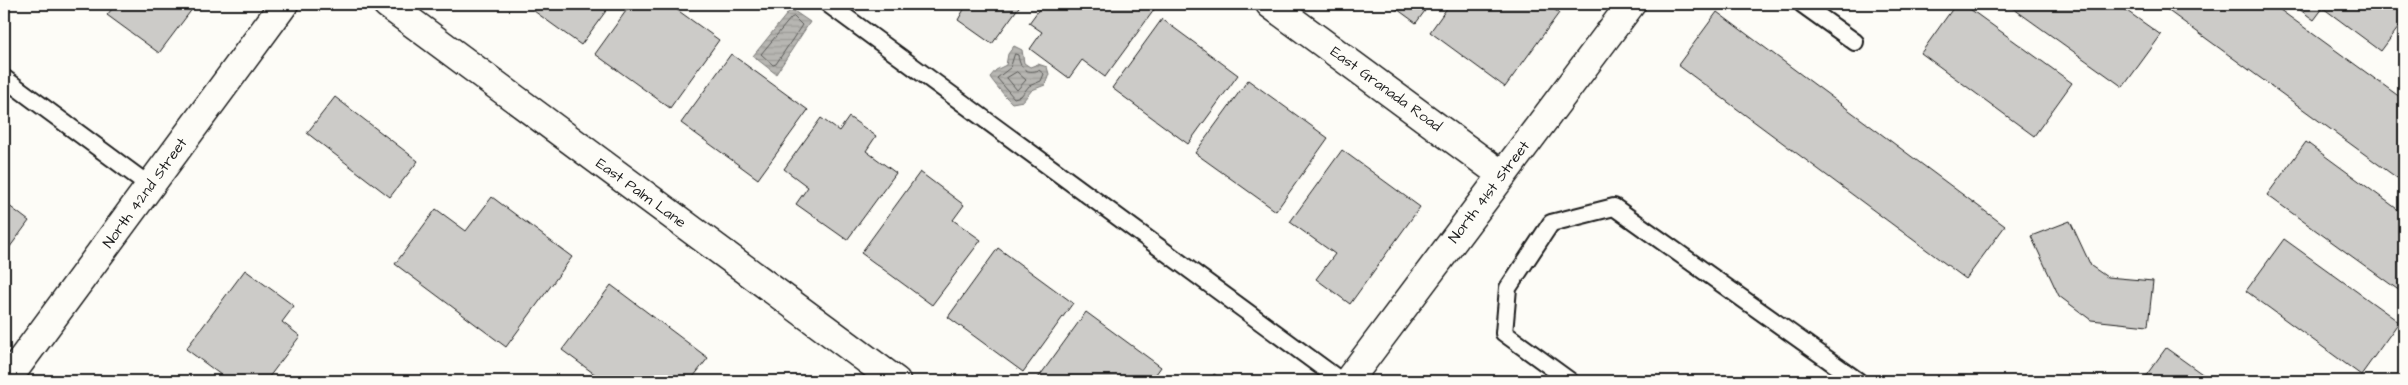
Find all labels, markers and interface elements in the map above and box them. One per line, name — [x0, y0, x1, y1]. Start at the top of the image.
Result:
street label: East Granada Road — [1326, 41, 1446, 137]
street label: North 42nd Street — [98, 133, 192, 253]
street label: North 41st Street — [1443, 136, 1535, 248]
street label: East Palm Lane — [592, 153, 690, 233]

